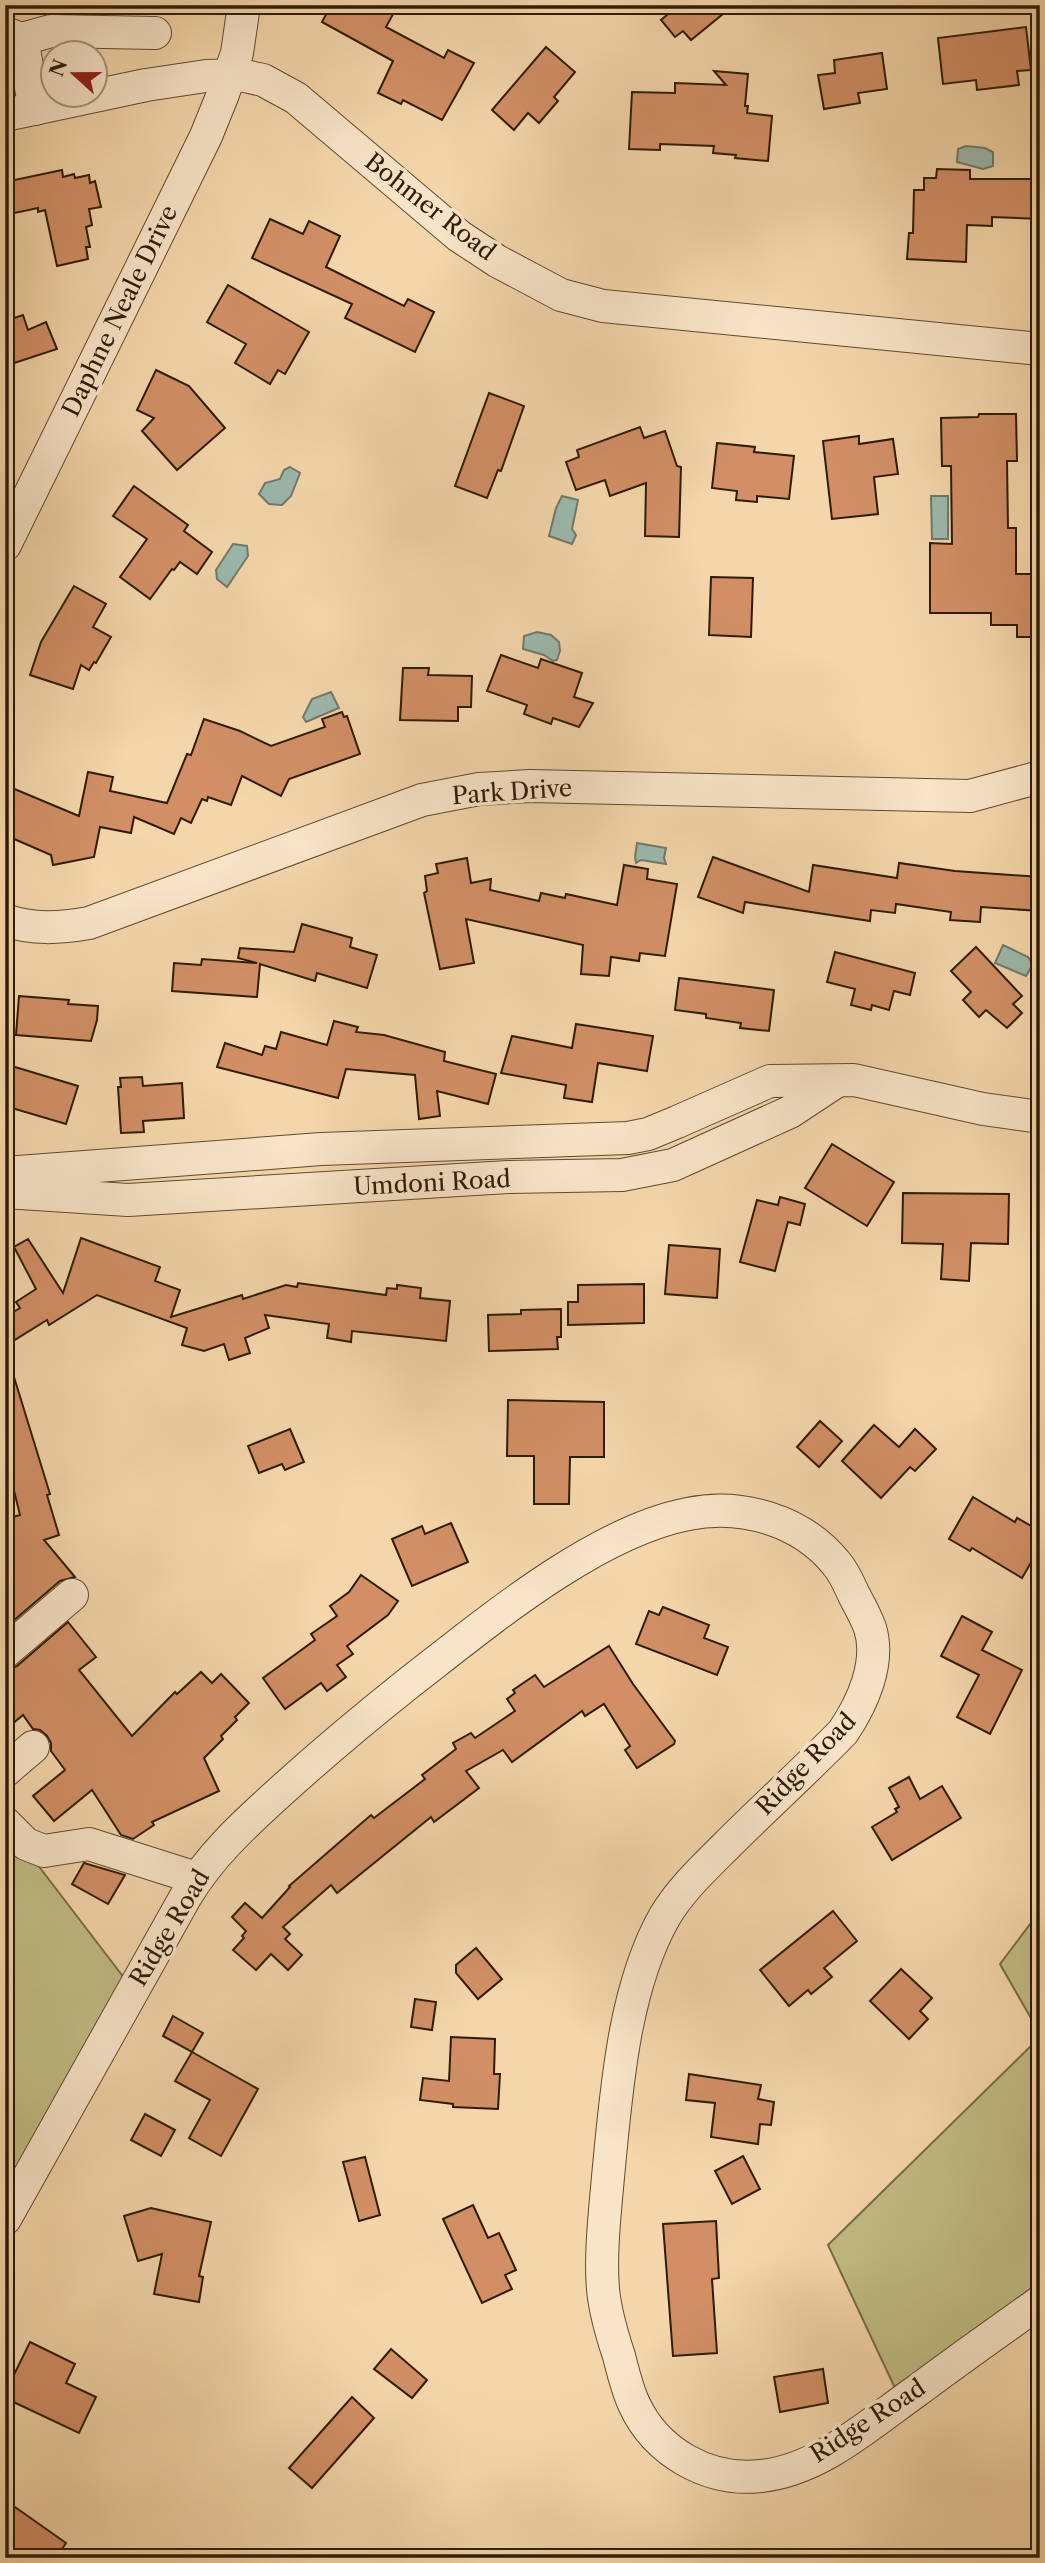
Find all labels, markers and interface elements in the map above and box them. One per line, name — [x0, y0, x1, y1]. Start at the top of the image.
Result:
north arrow — [38, 38, 108, 108]
text: N — [45, 56, 72, 80]
street label: Bohmer Road — [359, 147, 502, 267]
street label: Daphne Neale Drive — [56, 200, 183, 421]
street label: Park Drive — [451, 773, 573, 810]
street label: Umdoni Road — [352, 1164, 512, 1201]
street label: Ridge Road — [750, 1706, 862, 1821]
street label: Ridge Road — [123, 1864, 216, 1991]
street label: Ridge Road — [805, 2372, 931, 2468]

